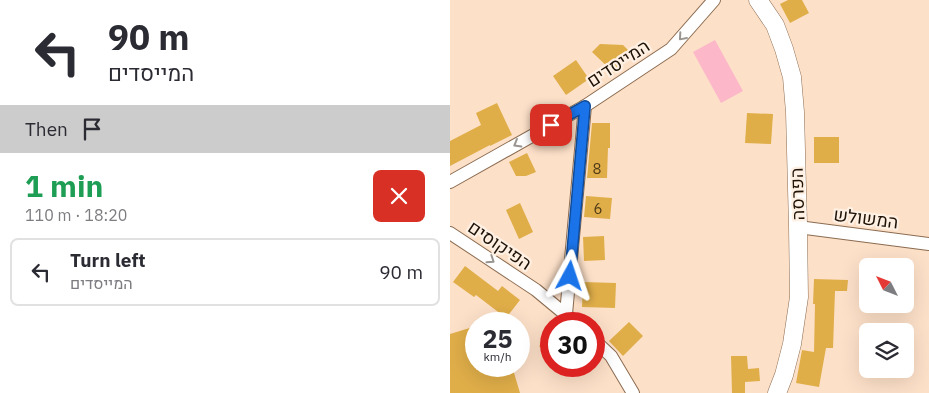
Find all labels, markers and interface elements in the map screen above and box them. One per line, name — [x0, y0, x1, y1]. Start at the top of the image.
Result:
text: 90 m — [108, 14, 190, 60]
icon: left — [25, 20, 90, 85]
one-way arrow — [679, 31, 688, 40]
street label: המייסדים — [582, 34, 654, 92]
text: המייסדים — [108, 58, 194, 87]
pin — [530, 104, 572, 146]
icon: arrive — [537, 111, 565, 139]
icon: arrive — [78, 115, 106, 143]
text: Then — [25, 117, 68, 141]
one-way arrow — [513, 138, 522, 148]
house number: 8 — [592, 159, 602, 178]
text: 1 min — [25, 166, 103, 205]
street label: הפרסה — [785, 167, 809, 221]
button: close — [373, 170, 425, 222]
house number: 6 — [593, 199, 603, 218]
street label: המשולש — [832, 203, 900, 233]
text: 110 m · 18:20 — [25, 205, 127, 225]
street label: הפיקוסים — [464, 215, 536, 275]
text: Turn left — [70, 248, 146, 272]
position arrow — [543, 249, 595, 301]
one-way arrow — [485, 254, 494, 263]
icon: left — [27, 258, 55, 286]
north arrow — [859, 258, 914, 312]
map controls — [859, 258, 914, 378]
text: 90 m — [379, 260, 423, 284]
text: המייסדים — [70, 273, 133, 293]
speed limit sign: 30 — [540, 312, 605, 377]
text: 25 — [482, 322, 513, 355]
button: layers — [859, 323, 914, 378]
text: km/h — [483, 349, 512, 364]

